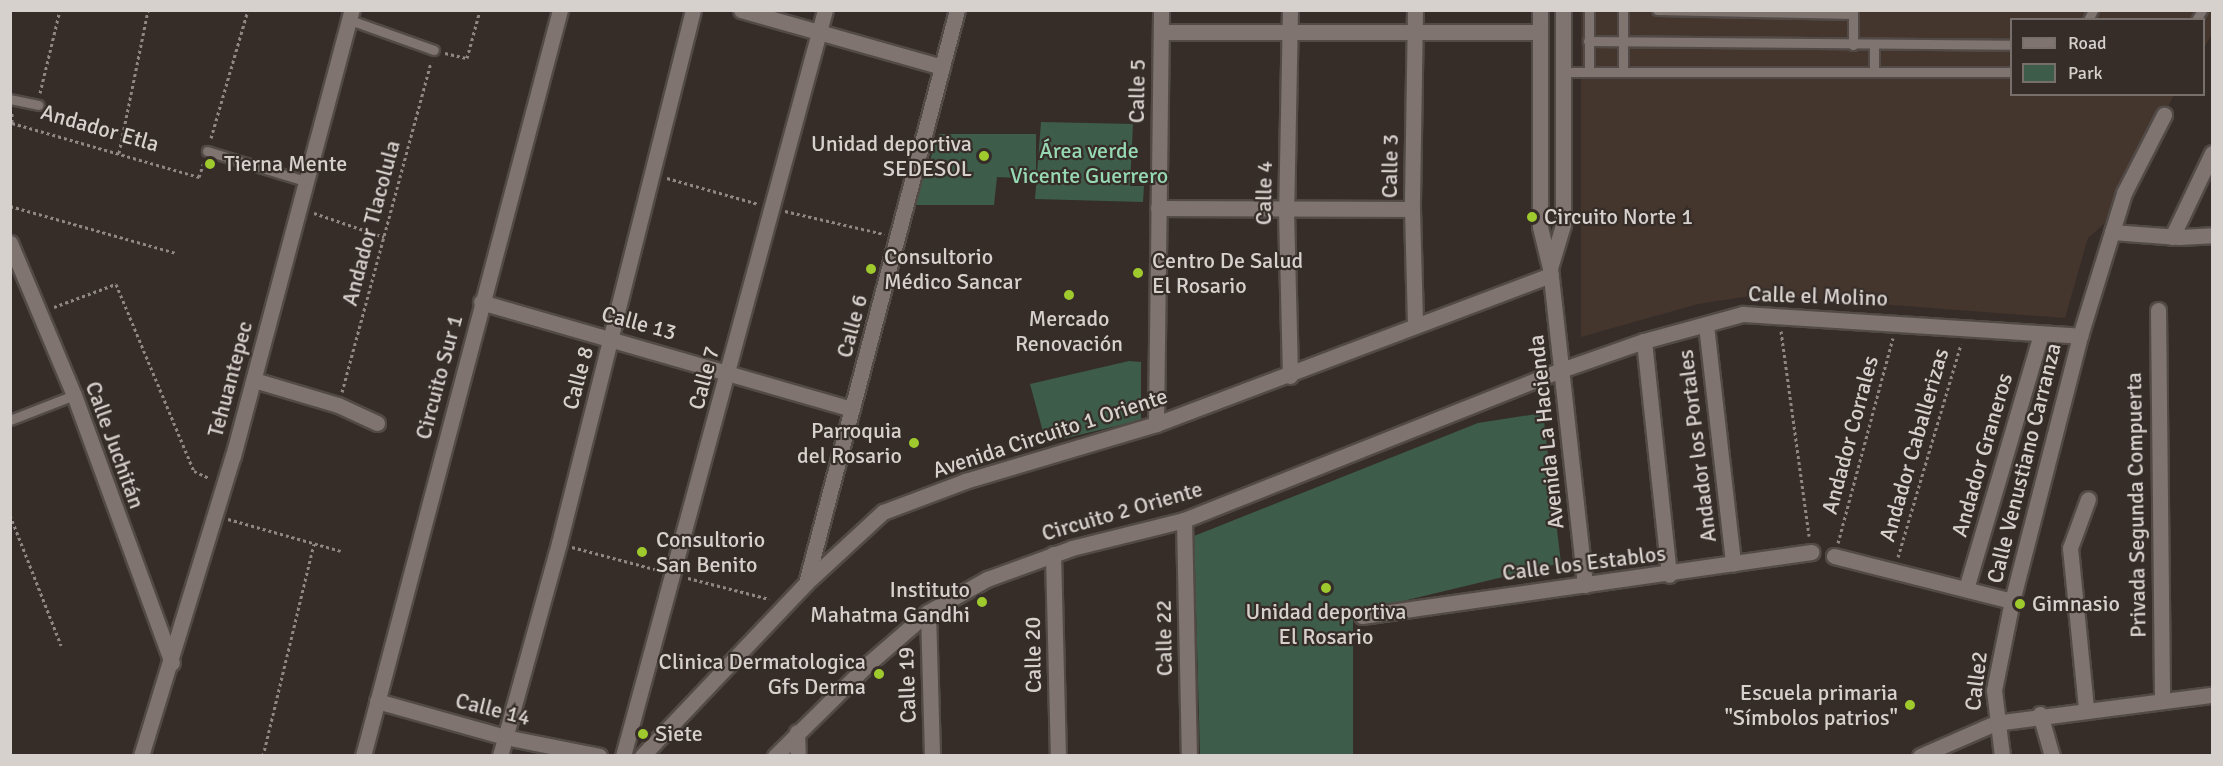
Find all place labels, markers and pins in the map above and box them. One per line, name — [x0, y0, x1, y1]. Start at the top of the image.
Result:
place label: Unidad deportiva SEDESOL — [811, 130, 972, 182]
marker: Unidad deportiva SEDESOL — [977, 149, 991, 163]
place label: Tierna Mente — [224, 151, 347, 177]
marker: Tierna Mente — [201, 155, 219, 173]
place label: Circuito Norte 1 — [1544, 204, 1693, 230]
marker: Circuito Norte 1 — [1525, 210, 1539, 224]
place label: Consultorio Médico Sancar — [884, 243, 1022, 294]
place label: Centro De Salud El Rosario — [1152, 247, 1303, 298]
marker: Consultorio Médico Sancar — [862, 260, 880, 278]
marker: Centro De Salud El Rosario — [1129, 264, 1147, 282]
marker: Mercado Renovación — [1062, 288, 1076, 302]
place label: Mercado Renovación — [1015, 305, 1123, 356]
place label: Parroquia del Rosario — [797, 417, 902, 469]
marker: Parroquia del Rosario — [907, 436, 921, 450]
place label: Consultorio San Benito — [656, 526, 765, 578]
marker: Consultorio San Benito — [633, 543, 651, 561]
place label: Instituto Mahatma Gandhi — [810, 576, 970, 628]
marker: Unidad deportiva El Rosario — [1319, 581, 1333, 595]
place label: Gimnasio — [2032, 591, 2120, 617]
marker: Instituto Mahatma Gandhi — [975, 595, 989, 609]
marker: Gimnasio — [2013, 597, 2027, 611]
place label: Unidad deportiva El Rosario — [1246, 598, 1406, 650]
place label: Clinica Dermatologica Gfs Derma — [659, 648, 866, 700]
marker: Clinica Dermatologica Gfs Derma — [870, 665, 888, 683]
place label: Escuela primaria "Símbolos patrios" — [1724, 679, 1898, 730]
marker: Escuela primaria "Símbolos patrios" — [1903, 698, 1917, 712]
place label: Siete — [655, 721, 703, 747]
marker: Siete — [636, 727, 650, 741]

